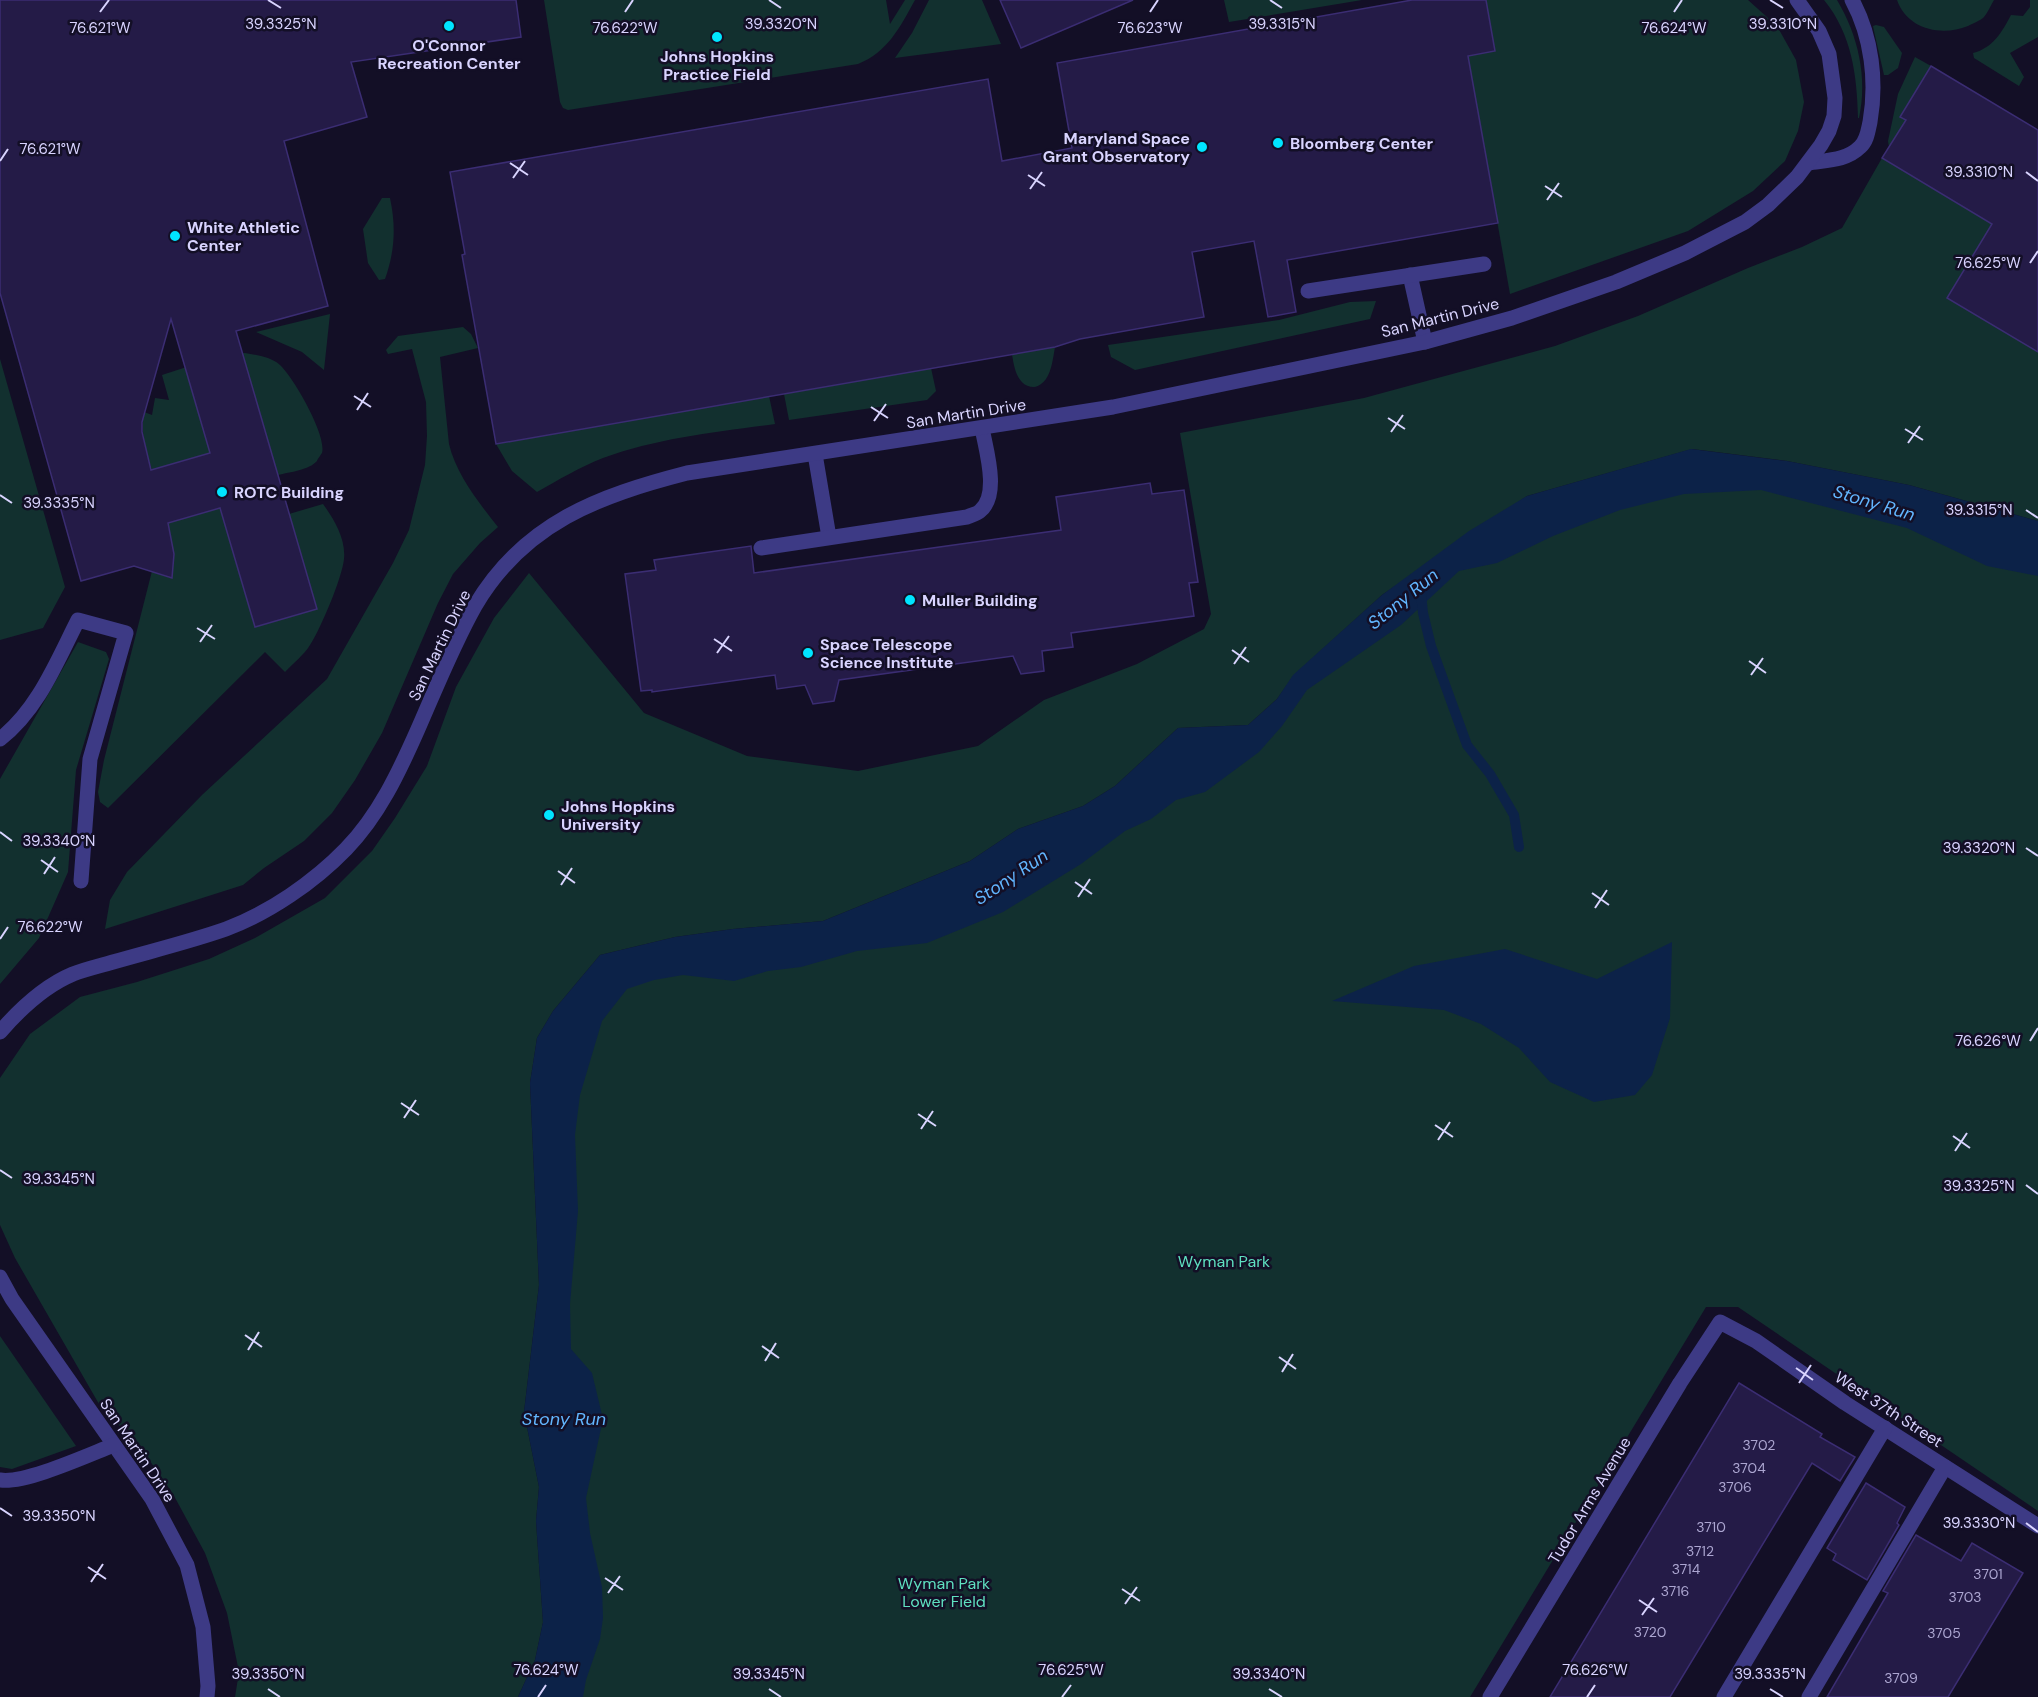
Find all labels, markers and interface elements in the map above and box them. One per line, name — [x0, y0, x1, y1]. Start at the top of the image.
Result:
text: 39.3325°N — [245, 14, 317, 34]
text: 39.3320°N — [745, 14, 817, 34]
text: 39.3315°N — [1248, 14, 1316, 34]
text: 39.3310°N — [1749, 14, 1817, 34]
text: 76.621°W — [70, 18, 131, 38]
text: 76.622°W — [593, 18, 658, 38]
text: 76.623°W — [1117, 18, 1183, 38]
text: 76.624°W — [1641, 18, 1707, 38]
marker: O'Connor Recreation Center — [442, 19, 456, 33]
marker: Johns Hopkins Practice Field — [710, 30, 724, 44]
place label: O'Connor Recreation Center — [377, 35, 521, 74]
place label: Johns Hopkins Practice Field — [660, 46, 774, 85]
place label: Maryland Space Grant Observatory — [1043, 128, 1190, 167]
place label: Bloomberg Center — [1290, 133, 1433, 154]
marker: Bloomberg Center — [1271, 136, 1285, 150]
text: 76.621°W — [20, 139, 81, 159]
marker: Maryland Space Grant Observatory — [1195, 140, 1209, 154]
text: 39.3310°N — [1945, 162, 2013, 182]
place label: White Athletic Center — [187, 217, 300, 256]
marker: White Athletic Center — [168, 229, 182, 243]
text: 76.625°W — [1955, 253, 2021, 273]
street label: San Martin Drive — [1379, 293, 1501, 342]
street label: San Martin Drive — [905, 394, 1027, 433]
water label: Stony Run — [1830, 479, 1918, 527]
place label: ROTC Building — [234, 482, 344, 503]
marker: ROTC Building — [215, 485, 229, 499]
text: 39.3335°N — [23, 493, 95, 513]
text: 39.3315°N — [1945, 500, 2013, 520]
water label: Stony Run — [1363, 563, 1443, 635]
street label: San Martin Drive — [404, 586, 475, 704]
place label: Muller Building — [922, 590, 1038, 611]
marker: Muller Building — [903, 593, 917, 607]
place label: Space Telescope Science Institute — [820, 634, 953, 673]
marker: Space Telescope Science Institute — [801, 646, 815, 660]
place label: Johns Hopkins University — [561, 796, 675, 835]
marker: Johns Hopkins University — [542, 808, 556, 822]
text: 39.3340°N — [23, 831, 95, 851]
text: 39.3320°N — [1943, 838, 2015, 858]
water label: Stony Run — [969, 843, 1053, 911]
text: 76.622°W — [18, 917, 83, 937]
text: 76.626°W — [1955, 1031, 2021, 1051]
text: 39.3345°N — [23, 1169, 95, 1189]
text: 39.3325°N — [1943, 1176, 2015, 1196]
park label: Wyman Park — [1178, 1251, 1270, 1272]
street label: West 37th Street — [1831, 1367, 1947, 1452]
street label: San Martin Drive — [95, 1394, 180, 1506]
water label: Stony Run — [522, 1407, 606, 1431]
street label: Tudor Arms Avenue — [1543, 1433, 1636, 1568]
house number: 3702 — [1743, 1436, 1775, 1454]
house number: 3704 — [1732, 1459, 1766, 1477]
house number: 3706 — [1718, 1478, 1752, 1496]
text: 39.3350°N — [22, 1506, 96, 1526]
text: 39.3330°N — [1943, 1513, 2015, 1533]
house number: 3710 — [1696, 1518, 1726, 1536]
house number: 3712 — [1686, 1542, 1714, 1560]
house number: 3714 — [1672, 1560, 1701, 1578]
house number: 3701 — [1973, 1565, 2003, 1583]
park label: Wyman Park Lower Field — [898, 1573, 990, 1612]
house number: 3716 — [1661, 1582, 1689, 1600]
house number: 3703 — [1948, 1588, 1982, 1606]
house number: 3720 — [1634, 1623, 1666, 1641]
house number: 3705 — [1927, 1624, 1961, 1642]
text: 76.624°W — [513, 1660, 579, 1680]
text: 76.625°W — [1038, 1660, 1104, 1680]
text: 76.626°W — [1562, 1660, 1628, 1680]
text: 39.3350°N — [231, 1664, 305, 1684]
text: 39.3345°N — [733, 1664, 805, 1684]
text: 39.3340°N — [1233, 1664, 1305, 1684]
text: 39.3335°N — [1734, 1664, 1806, 1684]
house number: 3709 — [1884, 1669, 1918, 1687]

